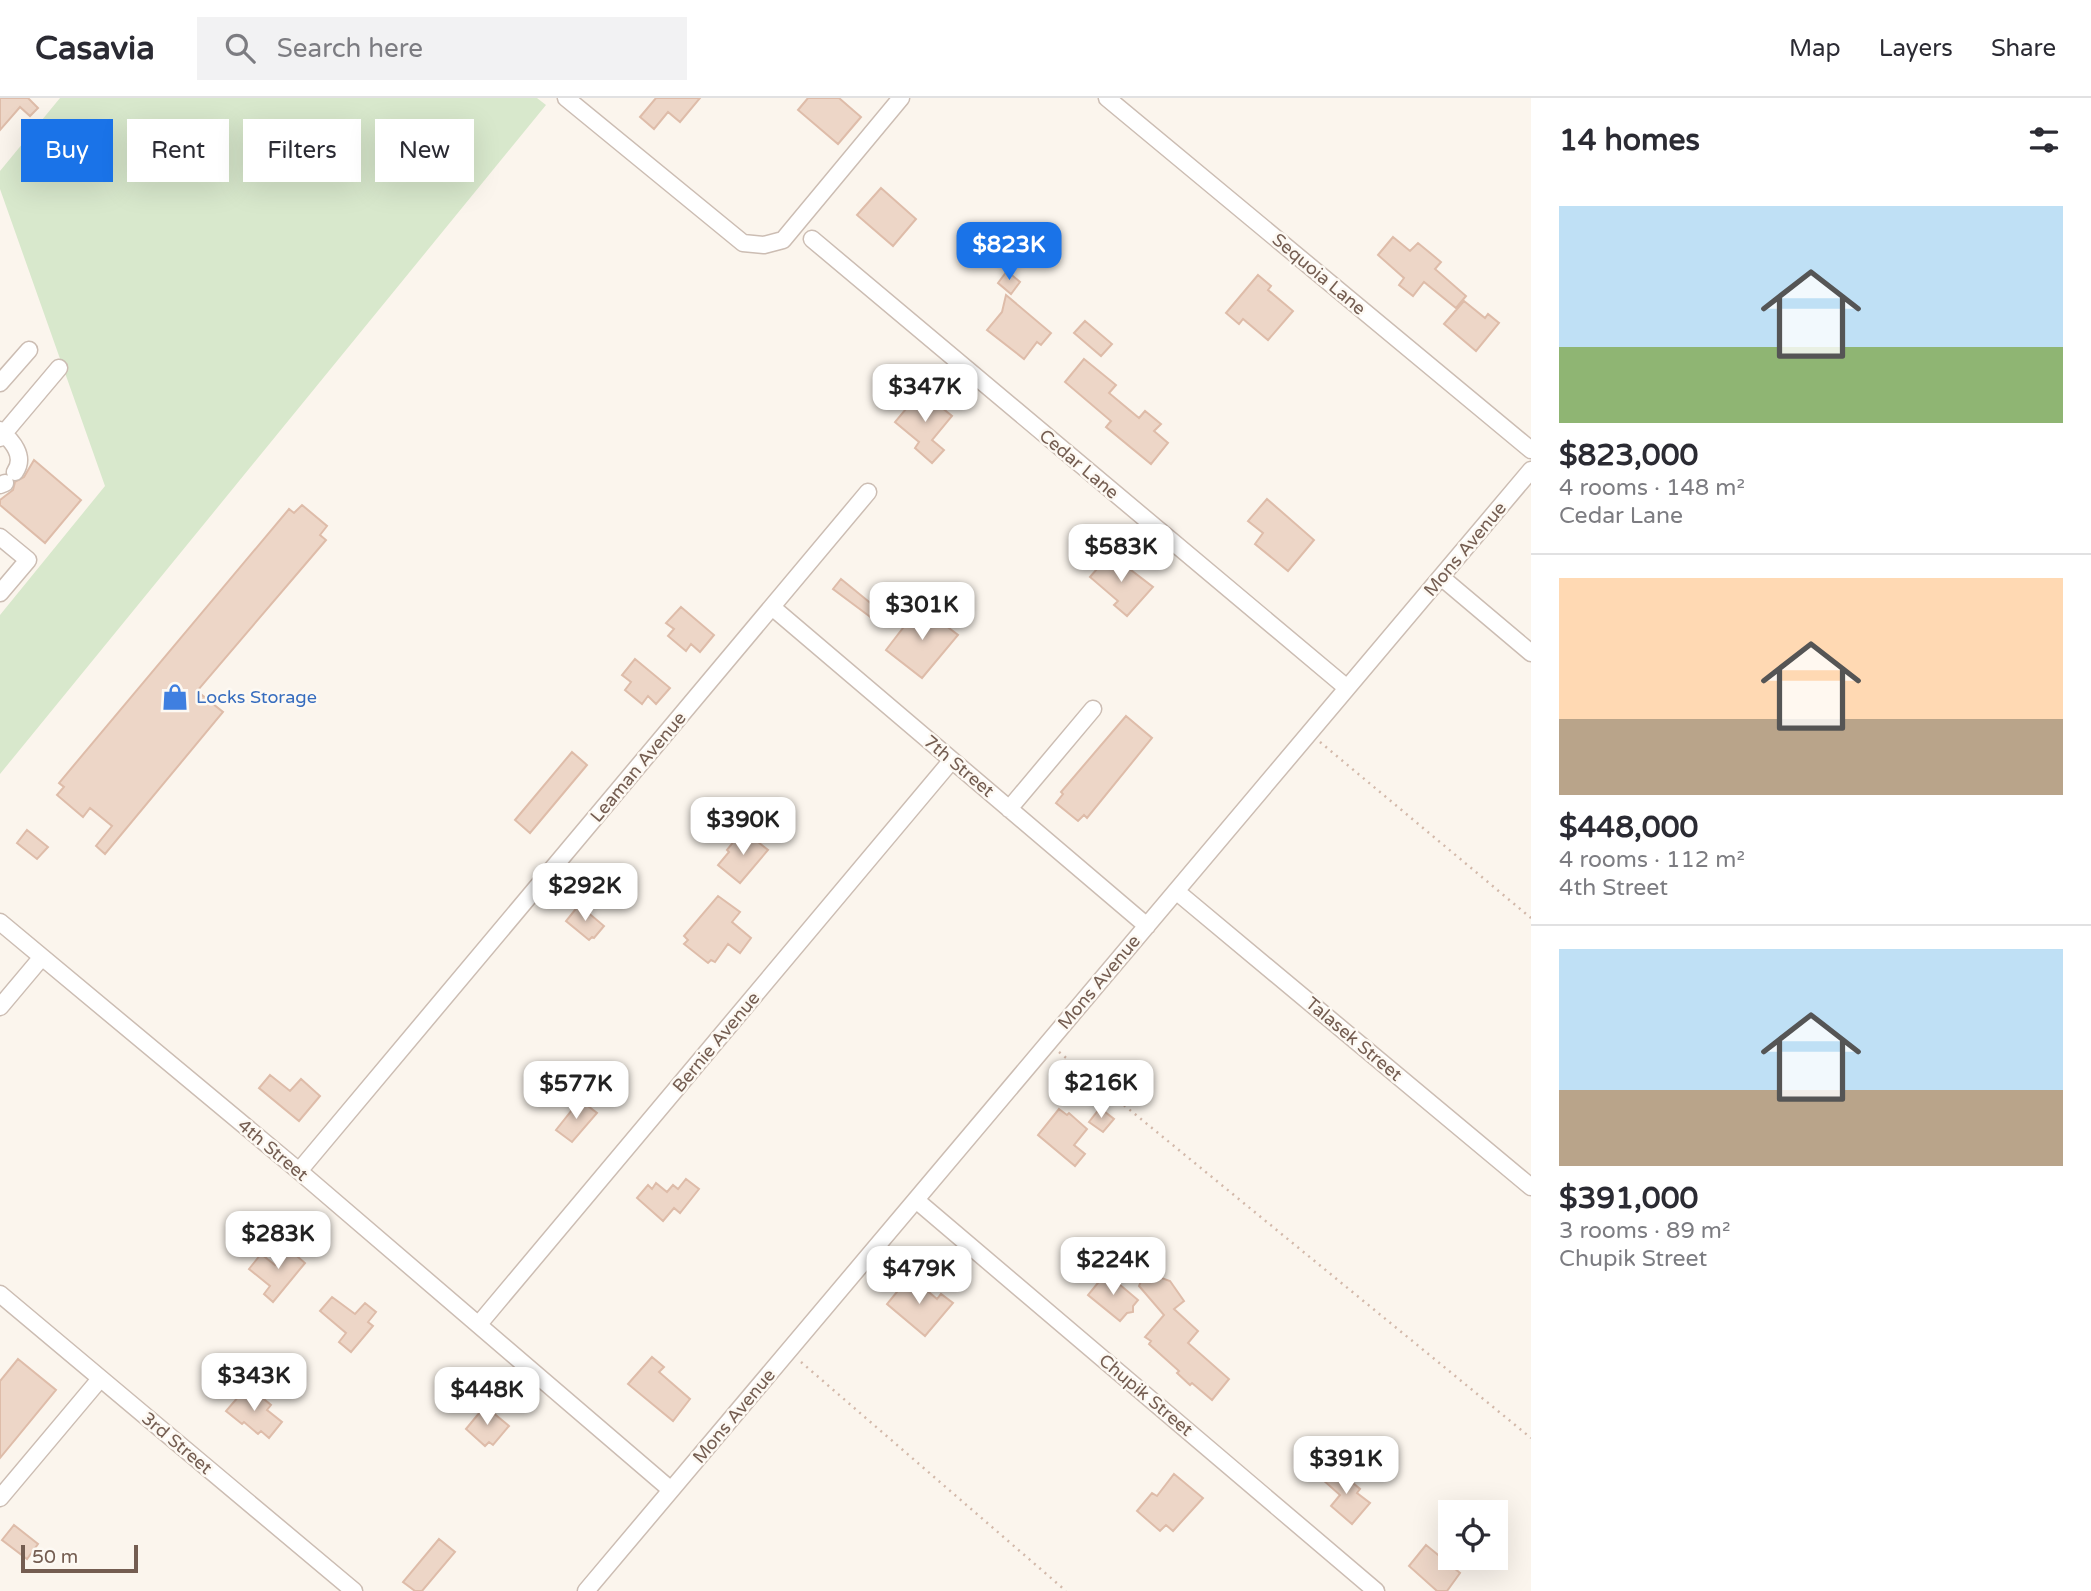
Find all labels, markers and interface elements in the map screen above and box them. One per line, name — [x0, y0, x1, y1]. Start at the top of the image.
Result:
search box — [197, 17, 687, 80]
text: Casavia — [35, 29, 155, 68]
icon: search — [221, 29, 259, 67]
text: Search here — [277, 33, 423, 64]
text: Map — [1789, 34, 1841, 63]
text: Layers — [1879, 34, 1953, 63]
text: Share — [1991, 34, 2056, 63]
chip: Buy — [21, 119, 113, 182]
chip: Rent — [127, 119, 229, 182]
chip: Filters — [243, 119, 361, 182]
chip: New — [375, 119, 474, 182]
icon: filters — [2025, 121, 2063, 159]
text: 14 homes — [1559, 122, 1700, 159]
pin: $823K — [960, 222, 1058, 282]
street label: Sequoia Lane — [1268, 228, 1370, 320]
text: $823K — [973, 231, 1045, 259]
icon: home — [1748, 251, 1874, 377]
pin: $347K — [876, 364, 974, 424]
text: $347K — [889, 373, 961, 401]
street label: Cedar Lane — [1035, 424, 1123, 504]
text: $823,000 — [1559, 437, 1698, 474]
text: 4 rooms · 148 m² — [1559, 474, 1745, 502]
street label: Mons Avenue — [1419, 497, 1511, 601]
text: Cedar Lane — [1559, 502, 1683, 530]
pin: $583K — [1072, 524, 1170, 584]
text: $583K — [1085, 533, 1157, 561]
pin: $301K — [873, 582, 971, 642]
text: $301K — [886, 591, 958, 619]
icon: home — [1748, 623, 1874, 749]
shop icon: Locks Storage — [160, 682, 190, 712]
place label: Locks Storage — [196, 686, 317, 708]
street label: Leaman Avenue — [585, 707, 691, 827]
street label: 7th Street — [919, 730, 999, 802]
pin: $390K — [694, 798, 792, 857]
text: $390K — [707, 806, 779, 834]
text: $448,000 — [1559, 809, 1698, 846]
text: 4 rooms · 112 m² — [1559, 846, 1745, 874]
pin: $292K — [536, 864, 634, 923]
text: $292K — [549, 872, 621, 900]
text: 4th Street — [1559, 874, 1668, 902]
street label: Mons Avenue — [1053, 930, 1145, 1034]
street label: Bernie Avenue — [668, 987, 764, 1097]
street label: Talasek Street — [1301, 992, 1407, 1086]
icon: home — [1748, 994, 1874, 1120]
pin: $216K — [1052, 1060, 1150, 1120]
pin: $577K — [527, 1062, 625, 1121]
text: $216K — [1065, 1069, 1137, 1097]
text: $577K — [540, 1070, 612, 1098]
street label: 4th Street — [233, 1114, 313, 1186]
text: $391,000 — [1559, 1180, 1698, 1217]
pin: $283K — [229, 1212, 327, 1271]
text: 3 rooms · 89 m² — [1559, 1217, 1730, 1245]
text: $283K — [242, 1220, 314, 1248]
pin: $224K — [1064, 1238, 1162, 1297]
text: Chupik Street — [1559, 1245, 1707, 1273]
pin: $479K — [870, 1246, 968, 1306]
text: $224K — [1077, 1246, 1149, 1274]
text: $479K — [883, 1255, 955, 1283]
street label: Chupik Street — [1094, 1349, 1198, 1441]
pin: $343K — [205, 1354, 303, 1413]
text: $343K — [218, 1362, 290, 1390]
street label: Mons Avenue — [688, 1364, 780, 1468]
pin: $448K — [438, 1368, 536, 1427]
text: $448K — [451, 1376, 523, 1404]
street label: 3rd Street — [137, 1407, 217, 1479]
pin: $391K — [1297, 1436, 1395, 1496]
text: $391K — [1310, 1445, 1382, 1473]
map controls — [1438, 1500, 1508, 1570]
button: locate — [1438, 1500, 1508, 1570]
scale bar — [21, 1542, 138, 1574]
text: 50 m — [32, 1546, 78, 1568]

